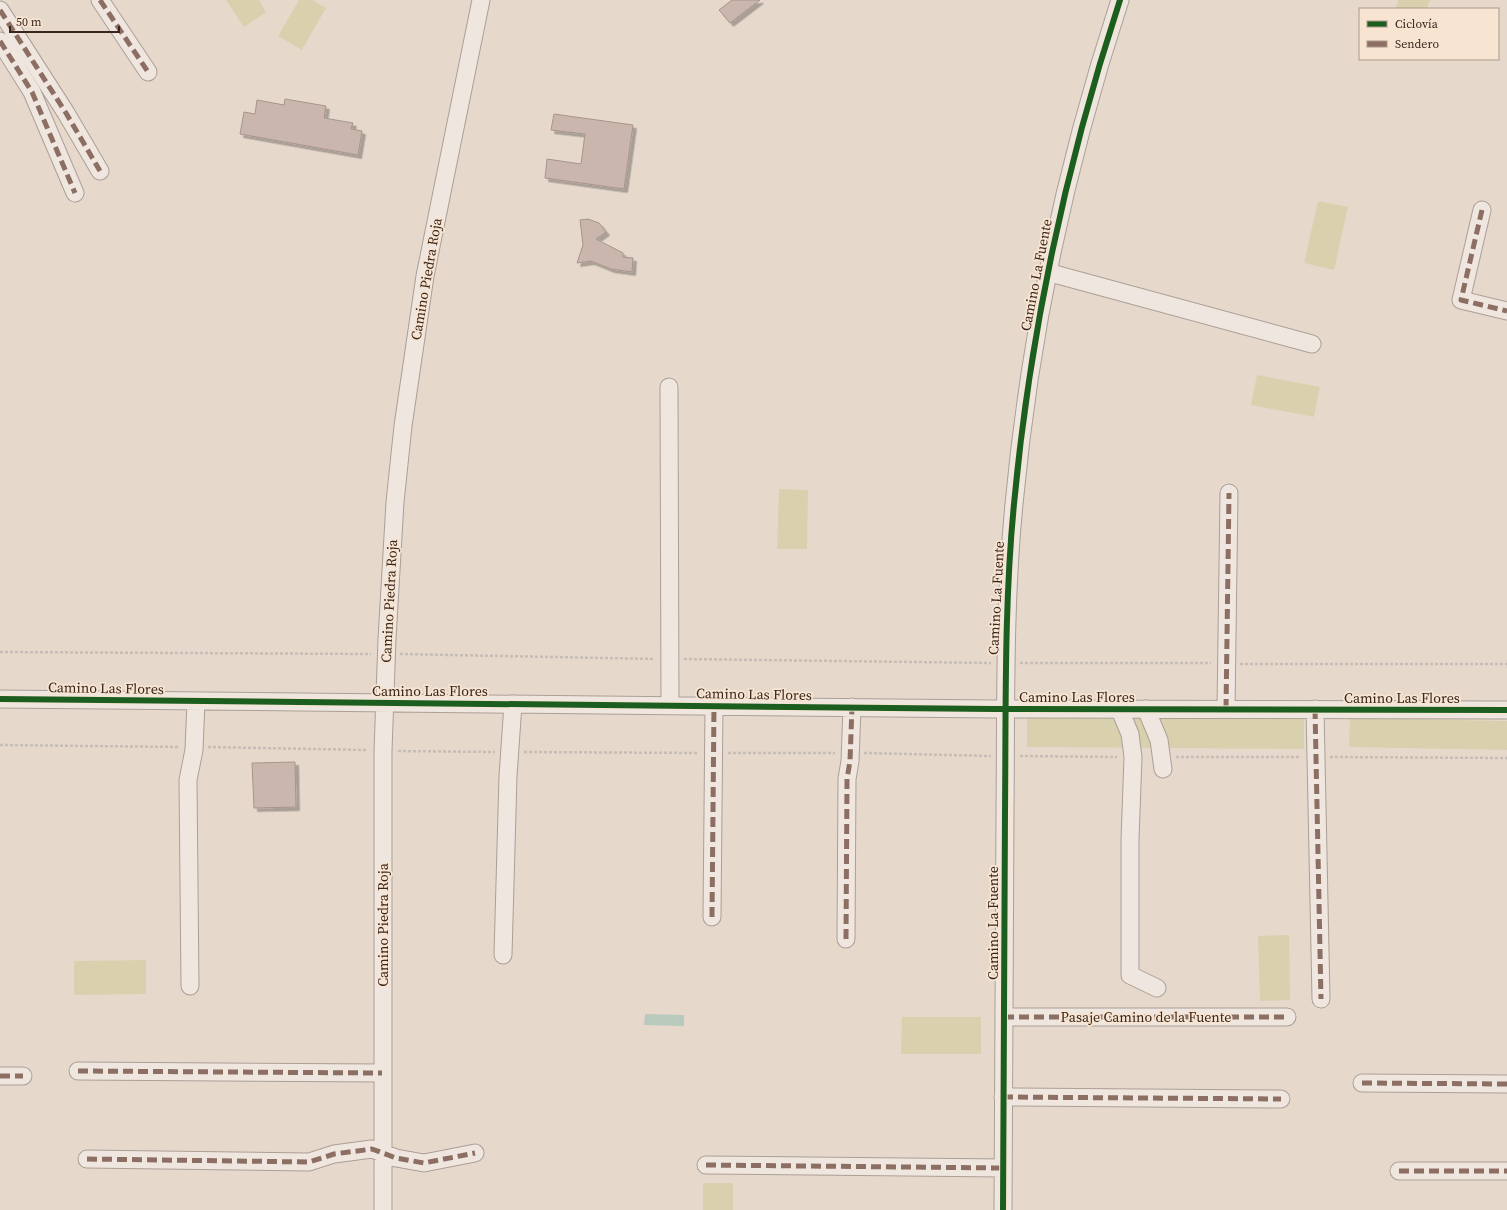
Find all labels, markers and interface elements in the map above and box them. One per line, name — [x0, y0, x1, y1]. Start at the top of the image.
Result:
scale bar — [10, 8, 119, 34]
legend — [1359, 8, 1499, 60]
text: 50 m — [16, 14, 42, 30]
text: Ciclovía — [1395, 16, 1439, 32]
text: Sendero — [1395, 36, 1439, 52]
street label: Camino Piedra Roja — [405, 216, 447, 342]
street label: Camino La Fuente — [1015, 217, 1057, 333]
street label: Camino Piedra Roja — [376, 538, 402, 663]
street label: Camino La Fuente — [983, 541, 1009, 655]
street label: Camino Las Flores — [48, 677, 164, 699]
street label: Camino Las Flores — [372, 681, 488, 701]
street label: Camino Las Flores — [696, 683, 812, 705]
street label: Camino Las Flores — [1019, 687, 1135, 707]
street label: Camino Las Flores — [1344, 688, 1460, 708]
street label: Camino Piedra Roja — [373, 862, 393, 987]
street label: Camino La Fuente — [983, 866, 1003, 980]
street label: Pasaje Camino de la Fuente — [1061, 1007, 1231, 1027]

